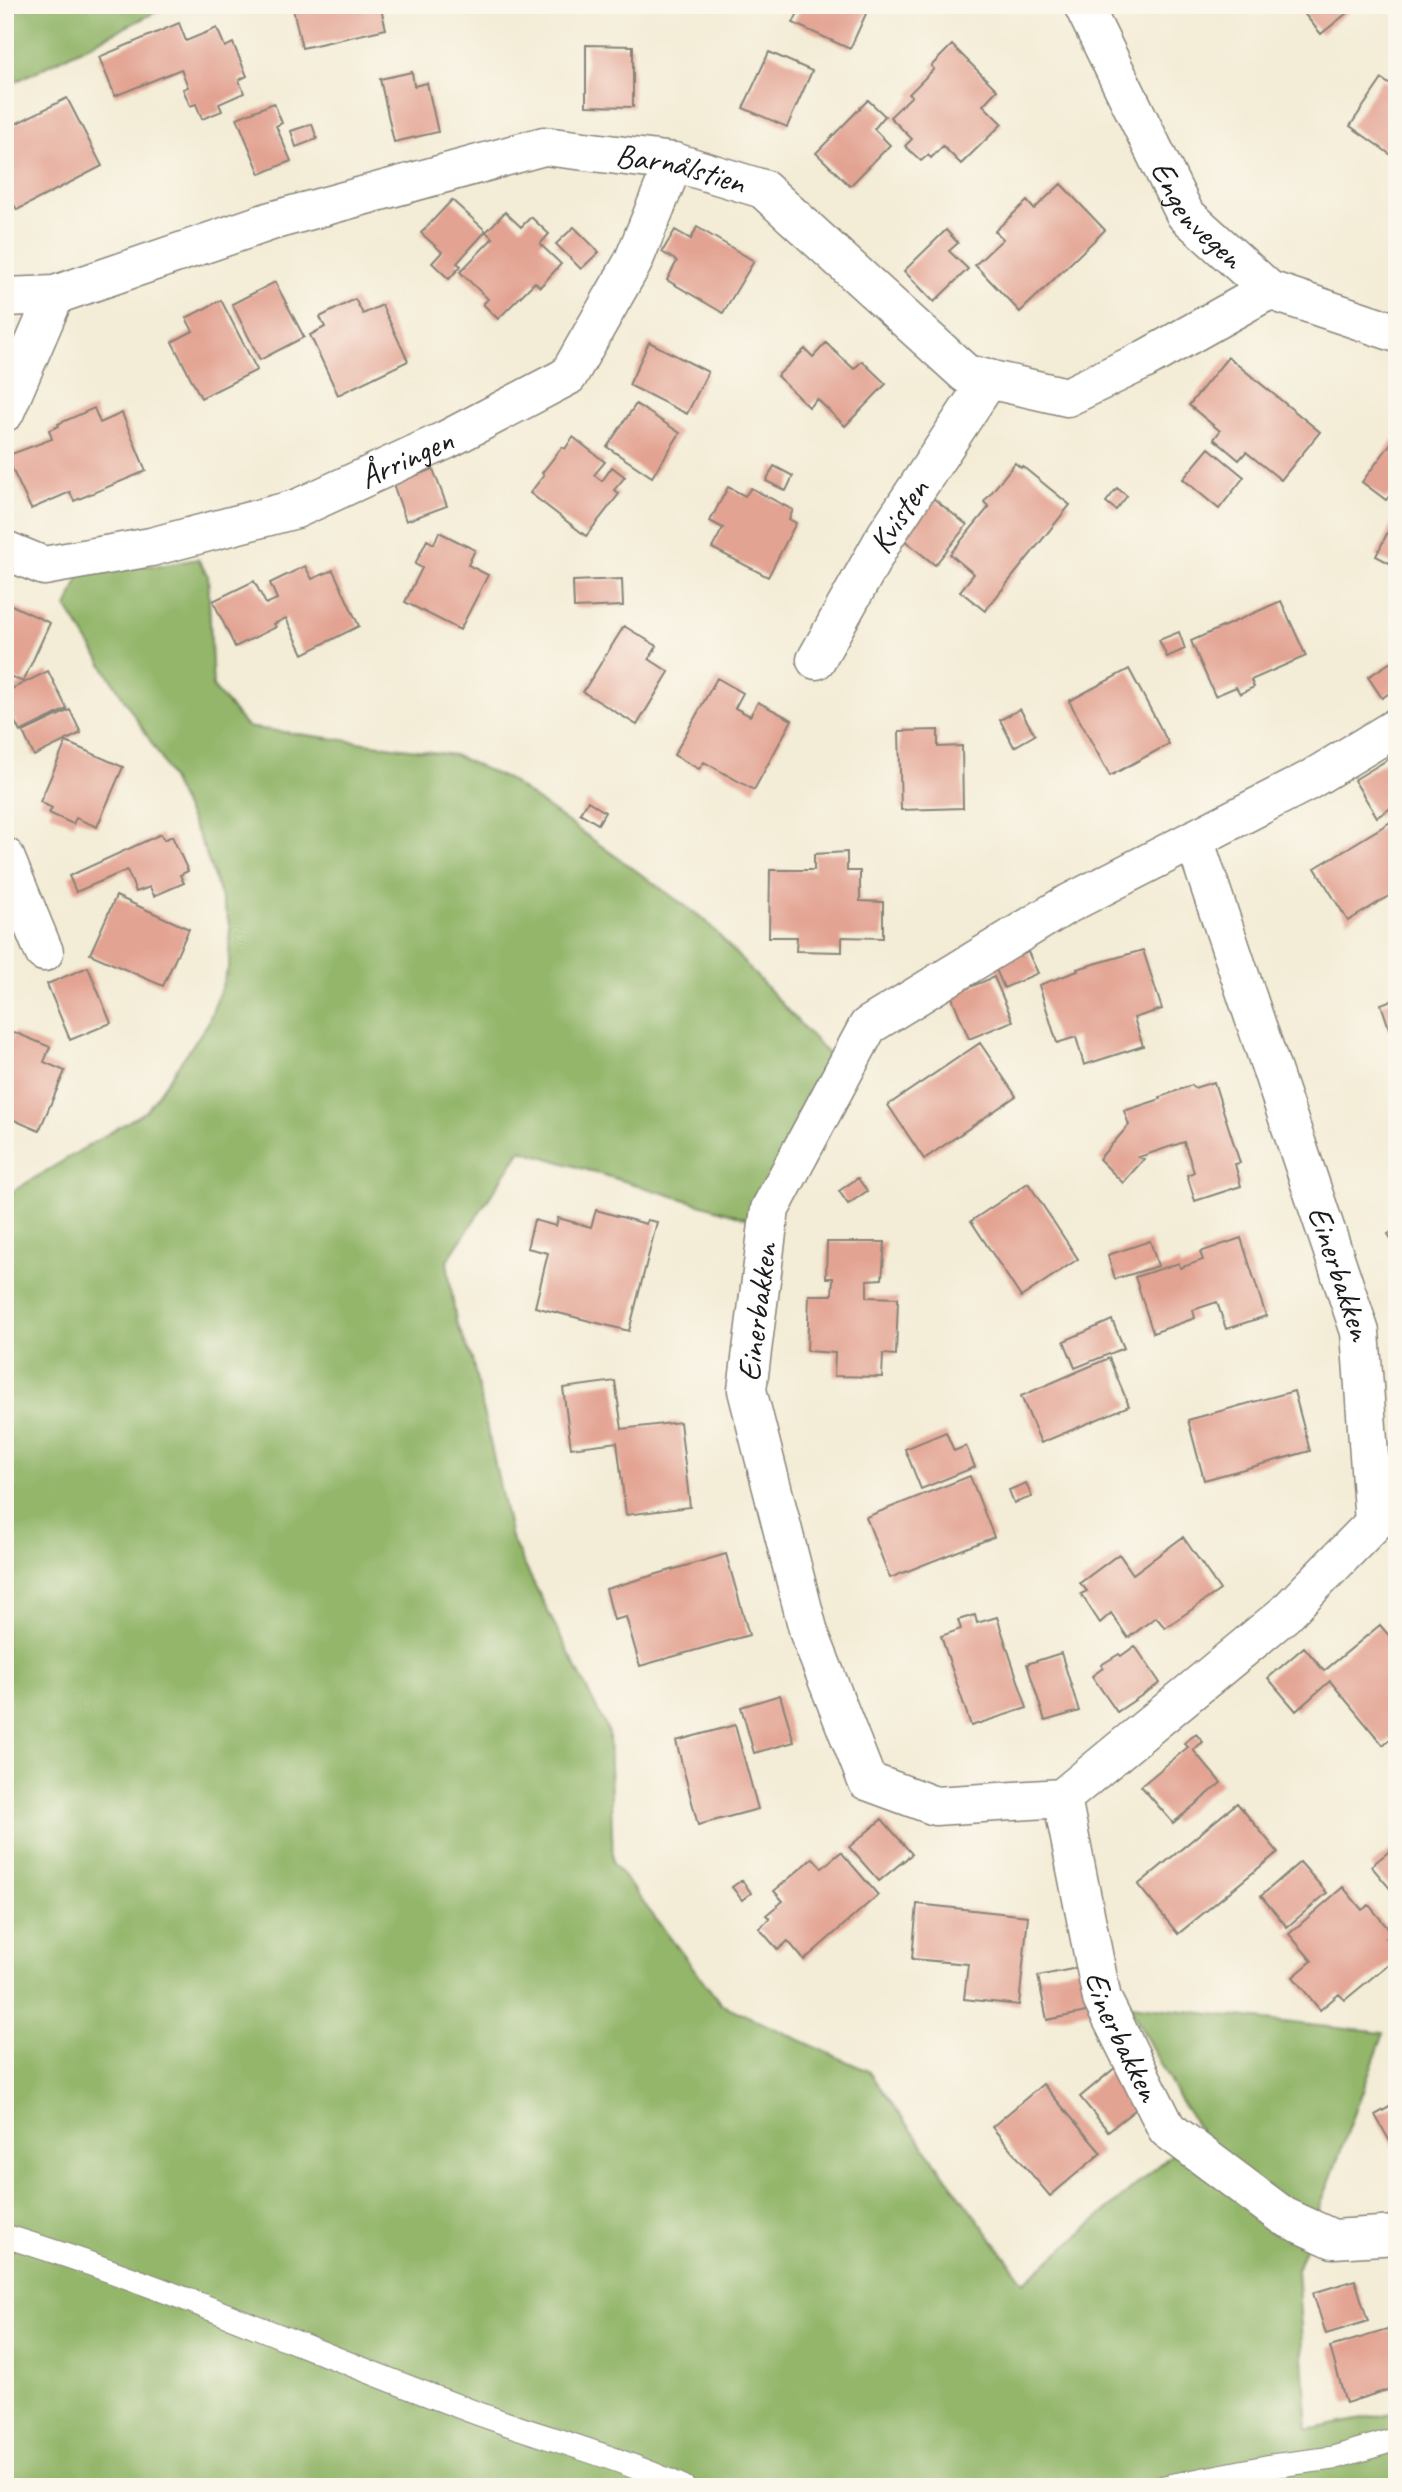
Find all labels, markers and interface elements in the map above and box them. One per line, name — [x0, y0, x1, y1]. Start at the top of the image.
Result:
street label: Barnålstien — [613, 134, 752, 204]
street label: Engenvegen — [1141, 154, 1254, 279]
street label: Årringen — [353, 419, 460, 498]
street label: Kvisten — [859, 470, 939, 561]
street label: Einerbakken — [1298, 1201, 1383, 1348]
street label: Einerbakken — [727, 1239, 787, 1384]
street label: Einerbakken — [1076, 1968, 1172, 2110]

